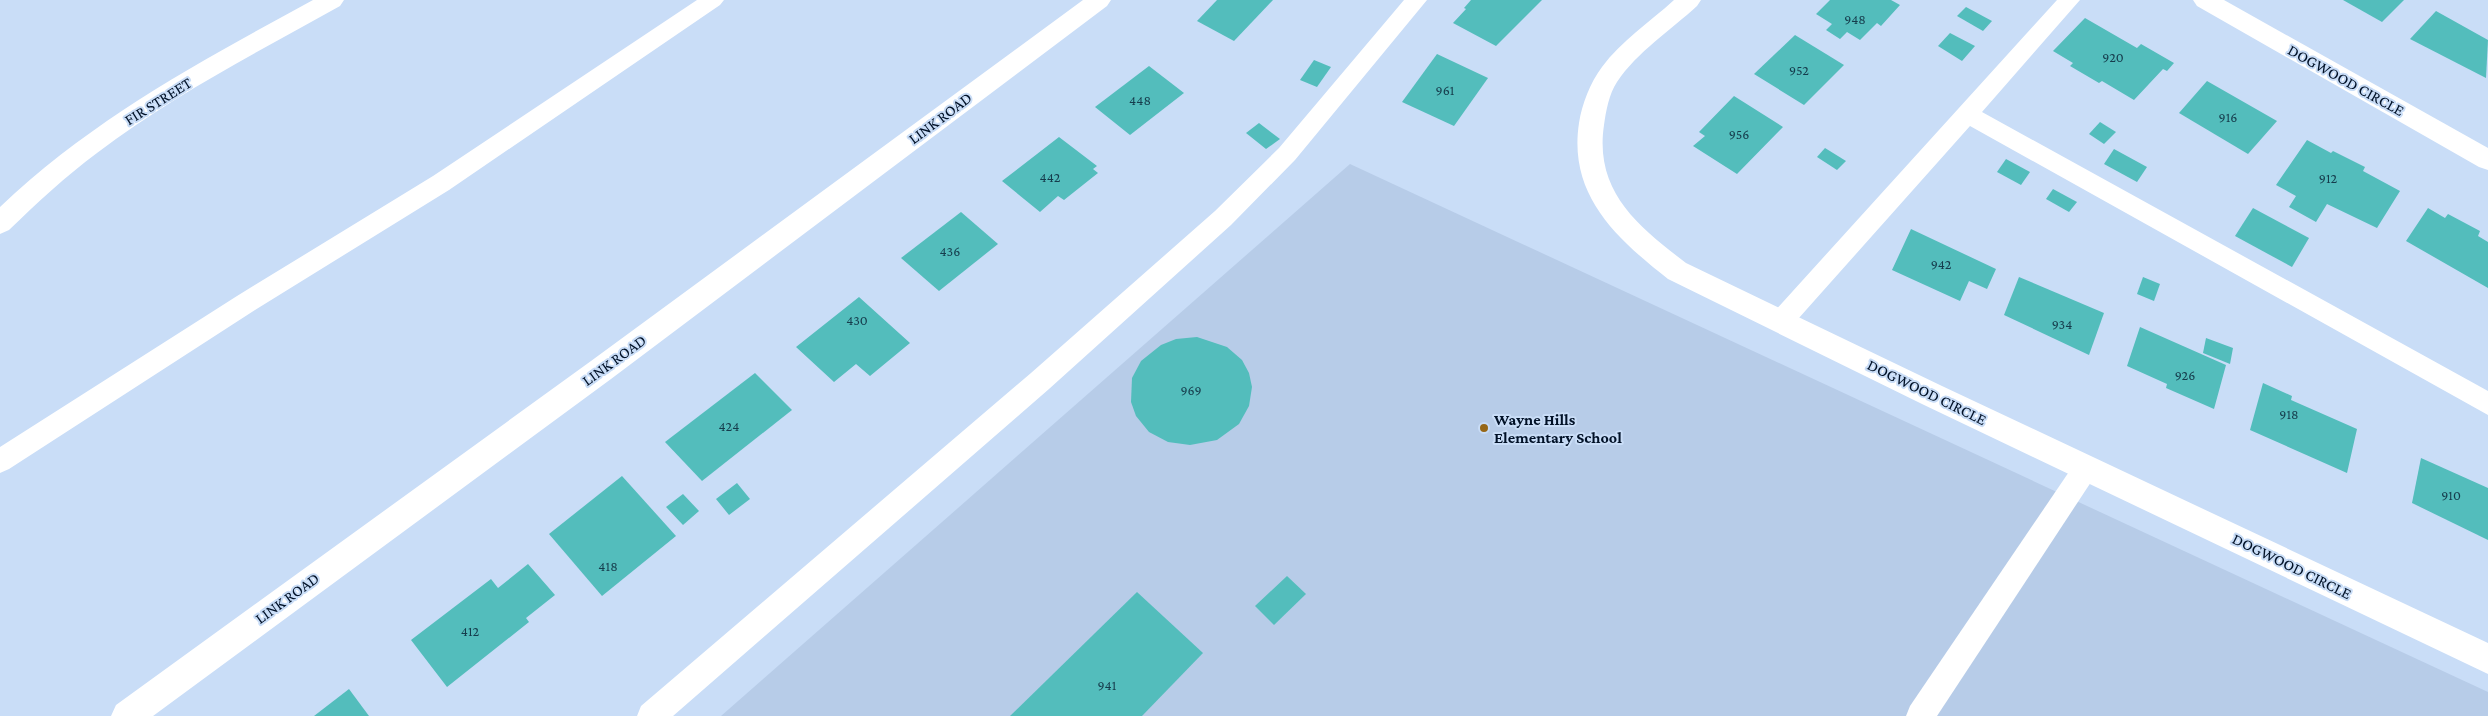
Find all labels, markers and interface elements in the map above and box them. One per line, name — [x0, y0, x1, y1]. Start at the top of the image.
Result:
house number: 948 — [1844, 11, 1866, 27]
street label: DOGWOOD CIRCLE — [2285, 41, 2407, 119]
house number: 920 — [2102, 49, 2124, 65]
house number: 952 — [1789, 62, 1809, 78]
street label: FIR STREET — [121, 74, 195, 128]
house number: 961 — [1436, 82, 1455, 98]
street label: LINK ROAD — [905, 89, 975, 147]
house number: 448 — [1129, 92, 1151, 108]
house number: 916 — [2219, 109, 2237, 125]
house number: 956 — [1729, 126, 1749, 142]
house number: 442 — [1040, 169, 1061, 185]
house number: 912 — [2319, 170, 2338, 186]
house number: 436 — [940, 243, 960, 259]
house number: 942 — [1931, 256, 1952, 272]
house number: 430 — [846, 312, 868, 328]
house number: 934 — [2052, 316, 2072, 332]
street label: LINK ROAD — [579, 331, 649, 389]
street label: DOGWOOD CIRCLE — [1865, 356, 1989, 428]
house number: 926 — [2175, 367, 2195, 383]
house number: 969 — [1181, 382, 1202, 398]
house number: 918 — [2279, 406, 2299, 422]
place label: Wayne Hills Elementary School — [1493, 411, 1622, 446]
house number: 424 — [719, 418, 739, 434]
marker: Wayne Hills Elementary School — [1478, 422, 1490, 434]
house number: 910 — [2441, 487, 2461, 503]
street label: DOGWOOD CIRCLE — [2230, 530, 2354, 602]
house number: 418 — [598, 558, 618, 574]
street label: LINK ROAD — [252, 569, 322, 627]
house number: 412 — [461, 623, 480, 639]
house number: 941 — [1098, 677, 1117, 693]

